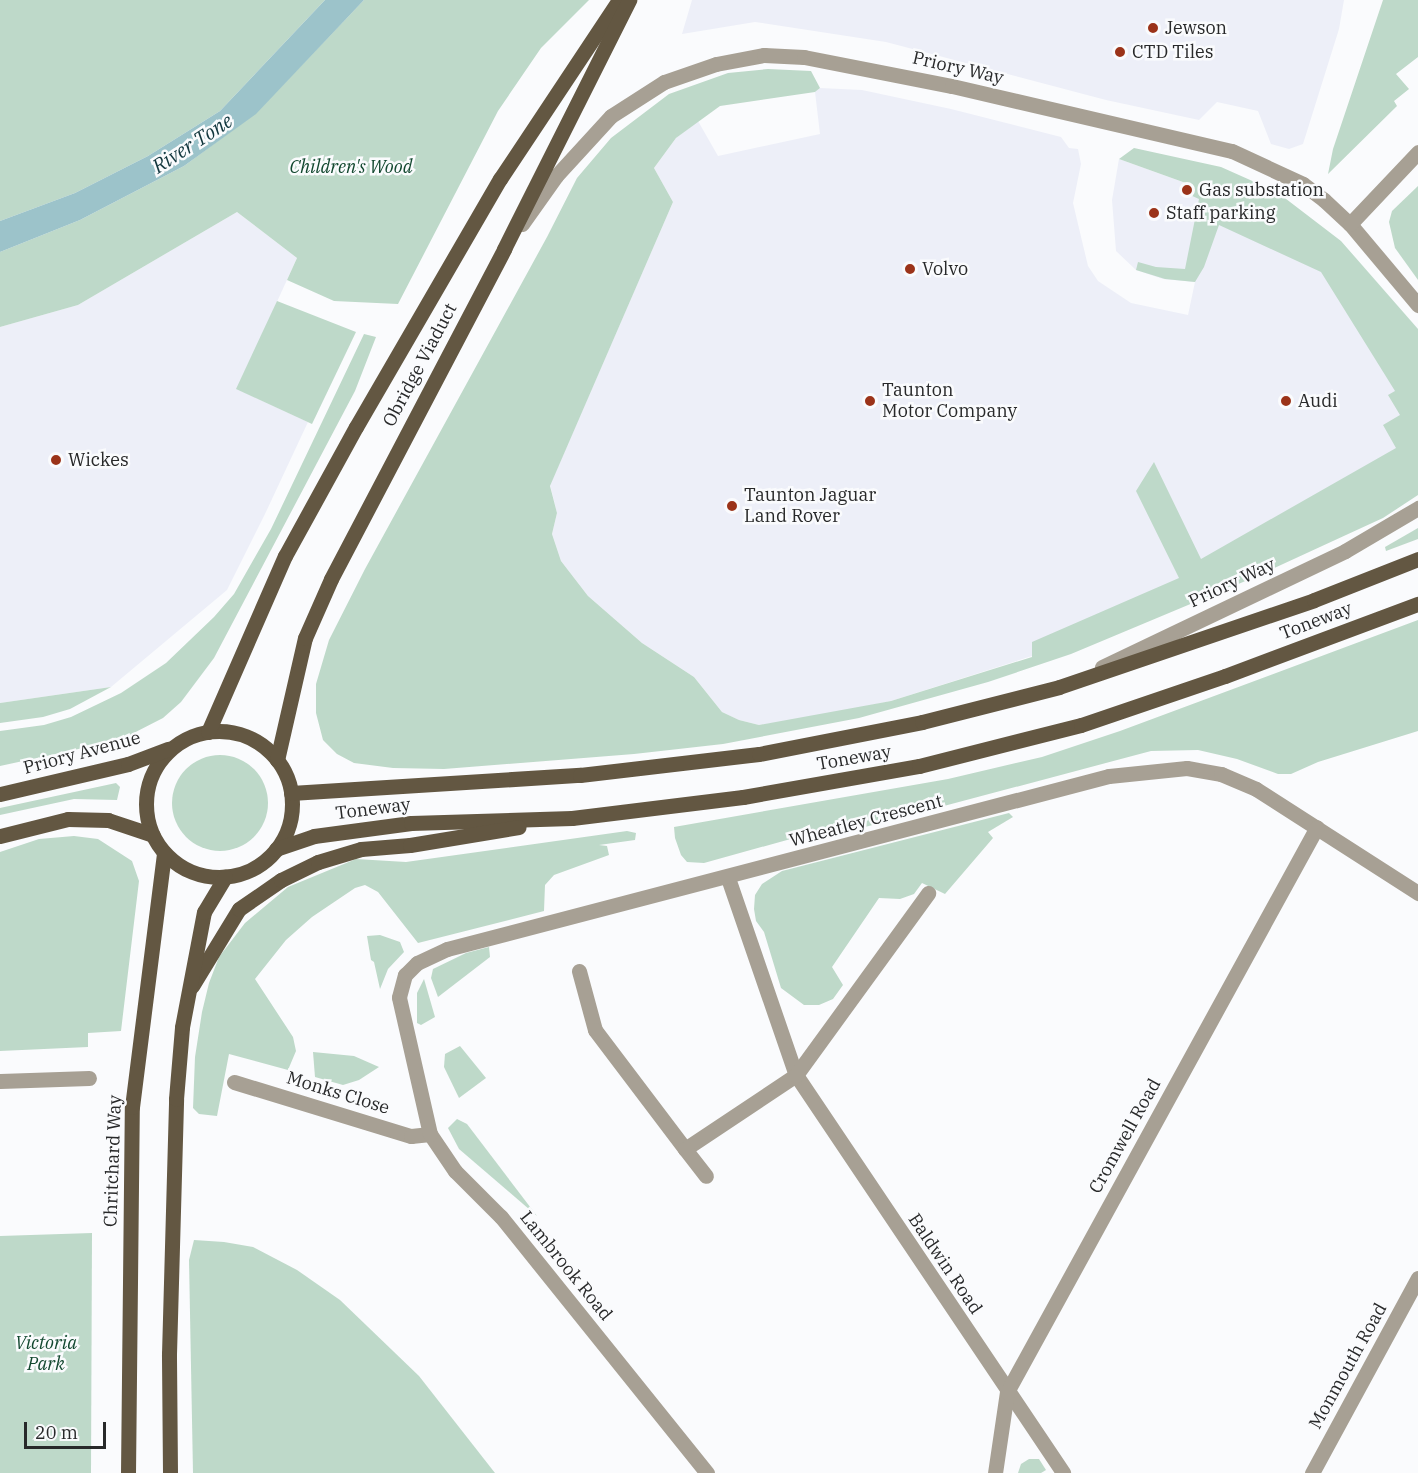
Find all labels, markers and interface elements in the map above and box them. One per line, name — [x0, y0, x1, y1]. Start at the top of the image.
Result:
place label: Jewson — [1165, 17, 1227, 39]
marker: Jewson — [1146, 21, 1160, 35]
place label: CTD Tiles — [1132, 41, 1214, 63]
marker: CTD Tiles — [1113, 45, 1127, 59]
street label: Priory Way — [910, 47, 1006, 89]
water label: River Tone — [147, 108, 237, 178]
park label: Children's Wood — [290, 156, 412, 178]
place label: Gas substation — [1199, 179, 1324, 201]
marker: Gas substation — [1180, 183, 1194, 197]
place label: Staff parking — [1166, 202, 1276, 224]
marker: Staff parking — [1147, 206, 1161, 220]
place label: Volvo — [922, 258, 968, 280]
marker: Volvo — [903, 262, 917, 276]
street label: Obridge Viaduct — [378, 300, 462, 430]
place label: Taunton Motor Company — [882, 380, 1017, 422]
place label: Audi — [1298, 390, 1338, 412]
marker: Taunton Motor Company — [863, 394, 877, 408]
marker: Audi — [1279, 394, 1293, 408]
place label: Wickes — [68, 449, 129, 471]
marker: Wickes — [49, 453, 63, 467]
place label: Taunton Jaguar Land Rover — [744, 485, 876, 528]
marker: Taunton Jaguar Land Rover — [725, 499, 739, 513]
street label: Priory Way — [1185, 554, 1279, 612]
street label: Toneway — [1277, 597, 1355, 645]
street label: Priory Avenue — [21, 727, 143, 779]
street label: Toneway — [815, 741, 893, 775]
street label: Wheatley Crescent — [787, 790, 945, 852]
street label: Toneway — [334, 794, 412, 824]
street label: Monks Close — [284, 1067, 392, 1119]
street label: Cromwell Road — [1085, 1075, 1165, 1197]
street label: Chritchard Way — [100, 1095, 126, 1227]
street label: Lambrook Road — [515, 1207, 617, 1325]
street label: Baldwin Road — [903, 1210, 987, 1318]
street label: Monmouth Road — [1304, 1299, 1392, 1433]
park label: Victoria Park — [15, 1333, 77, 1376]
scale bar — [27, 1410, 110, 1448]
text: 20 m — [35, 1421, 78, 1444]

